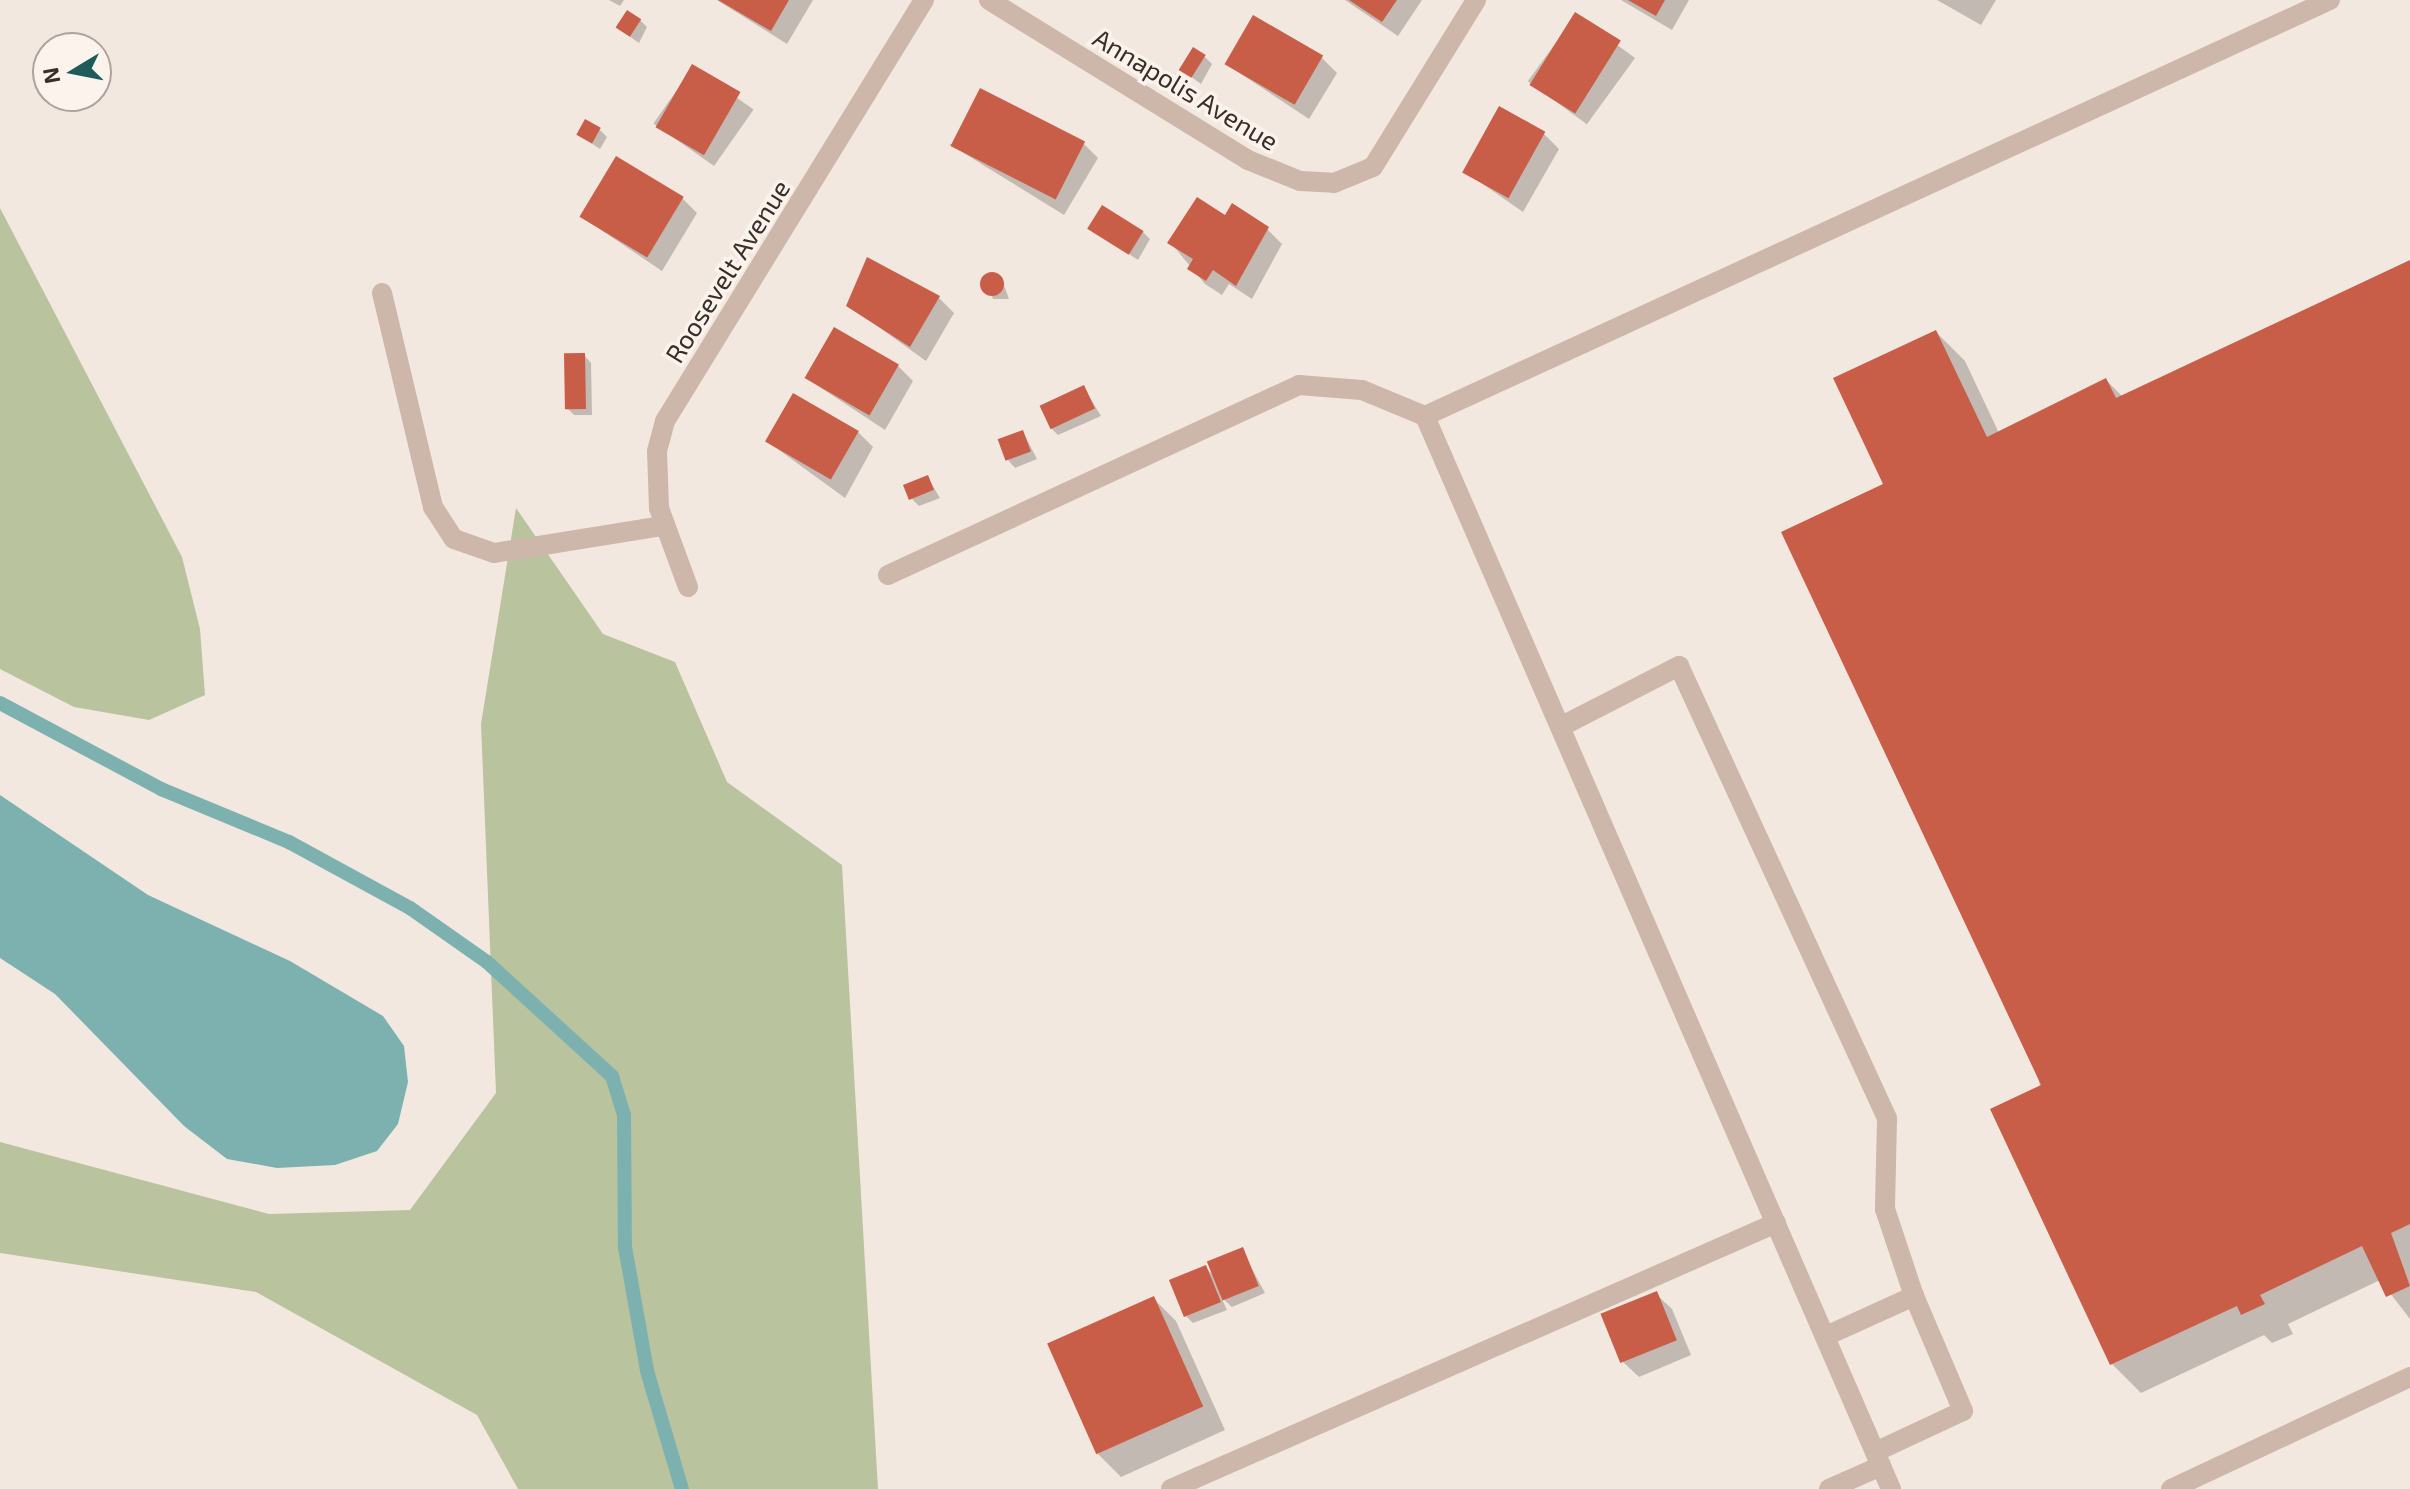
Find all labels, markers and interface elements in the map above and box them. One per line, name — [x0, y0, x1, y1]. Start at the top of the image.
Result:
street label: Annapolis Avenue — [1088, 21, 1284, 157]
north arrow — [32, 32, 112, 112]
text: N — [36, 66, 65, 86]
street label: Roosevelt Avenue — [658, 173, 796, 369]

